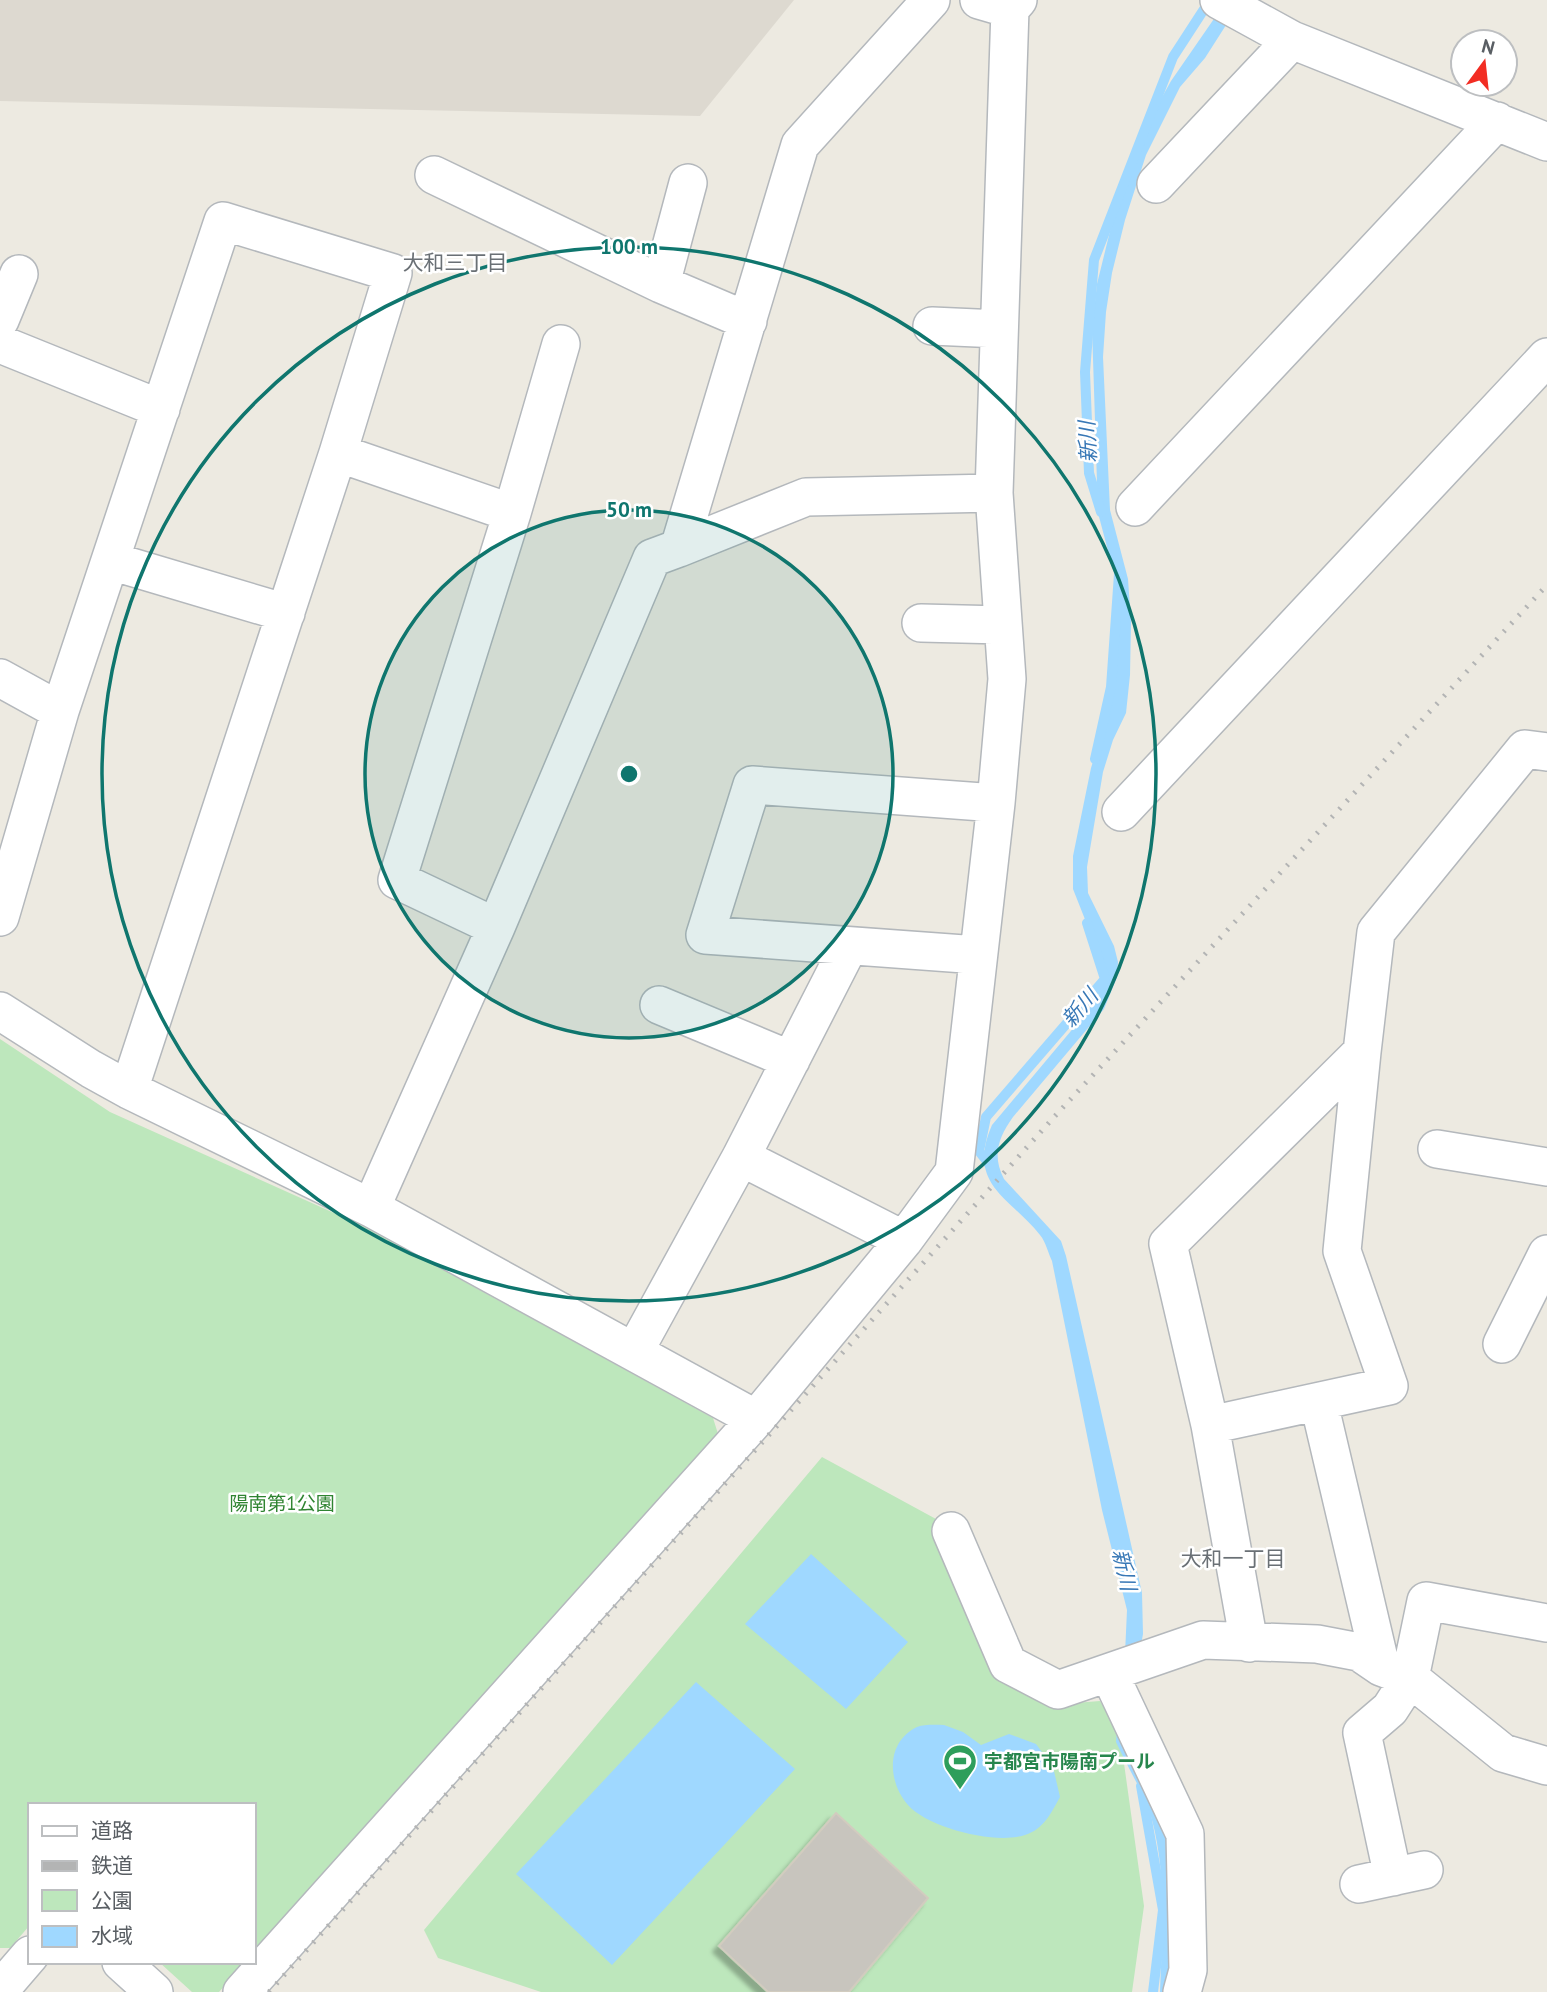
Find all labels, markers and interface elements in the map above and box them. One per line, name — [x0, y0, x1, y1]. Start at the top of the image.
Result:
north arrow — [1449, 28, 1519, 98]
text: N — [1479, 33, 1498, 60]
text: 100 m — [600, 233, 658, 260]
district label: 大和三丁目 — [403, 249, 508, 276]
water label: 新川 — [1073, 418, 1102, 464]
text: 50 m — [606, 496, 652, 523]
centre of rings — [617, 762, 641, 786]
water label: 新川 — [1056, 981, 1105, 1032]
park label: 陽南第1公園 — [229, 1491, 335, 1515]
district label: 大和一丁目 — [1181, 1545, 1286, 1572]
water label: 新川 — [1107, 1546, 1143, 1595]
sports icon: 宇都宮市陽南プール — [941, 1742, 979, 1791]
place label: 宇都宮市陽南プール — [984, 1749, 1155, 1773]
legend — [28, 1803, 256, 1964]
text: 道路 — [91, 1817, 133, 1844]
text: 鉄道 — [91, 1852, 133, 1879]
text: 公園 — [91, 1887, 133, 1914]
text: 水域 — [91, 1922, 133, 1949]

